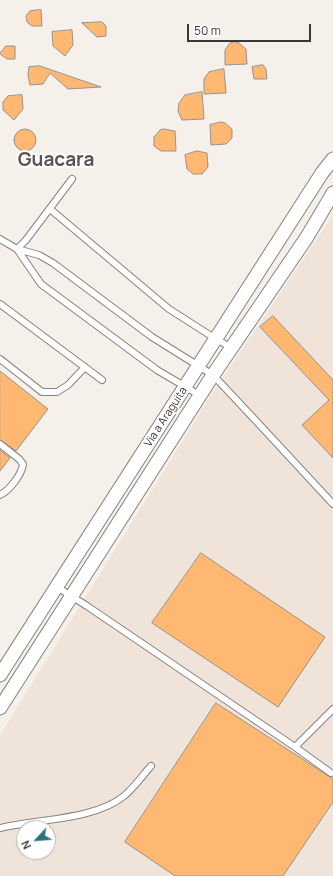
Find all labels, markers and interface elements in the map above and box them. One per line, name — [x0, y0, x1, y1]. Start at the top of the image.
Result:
scale bar — [189, 16, 313, 42]
text: 50 m — [194, 22, 221, 39]
district label: Guacara — [18, 150, 94, 172]
street label: Via a Araguita — [142, 385, 190, 449]
north arrow — [16, 820, 56, 860]
text: N — [17, 838, 34, 852]

